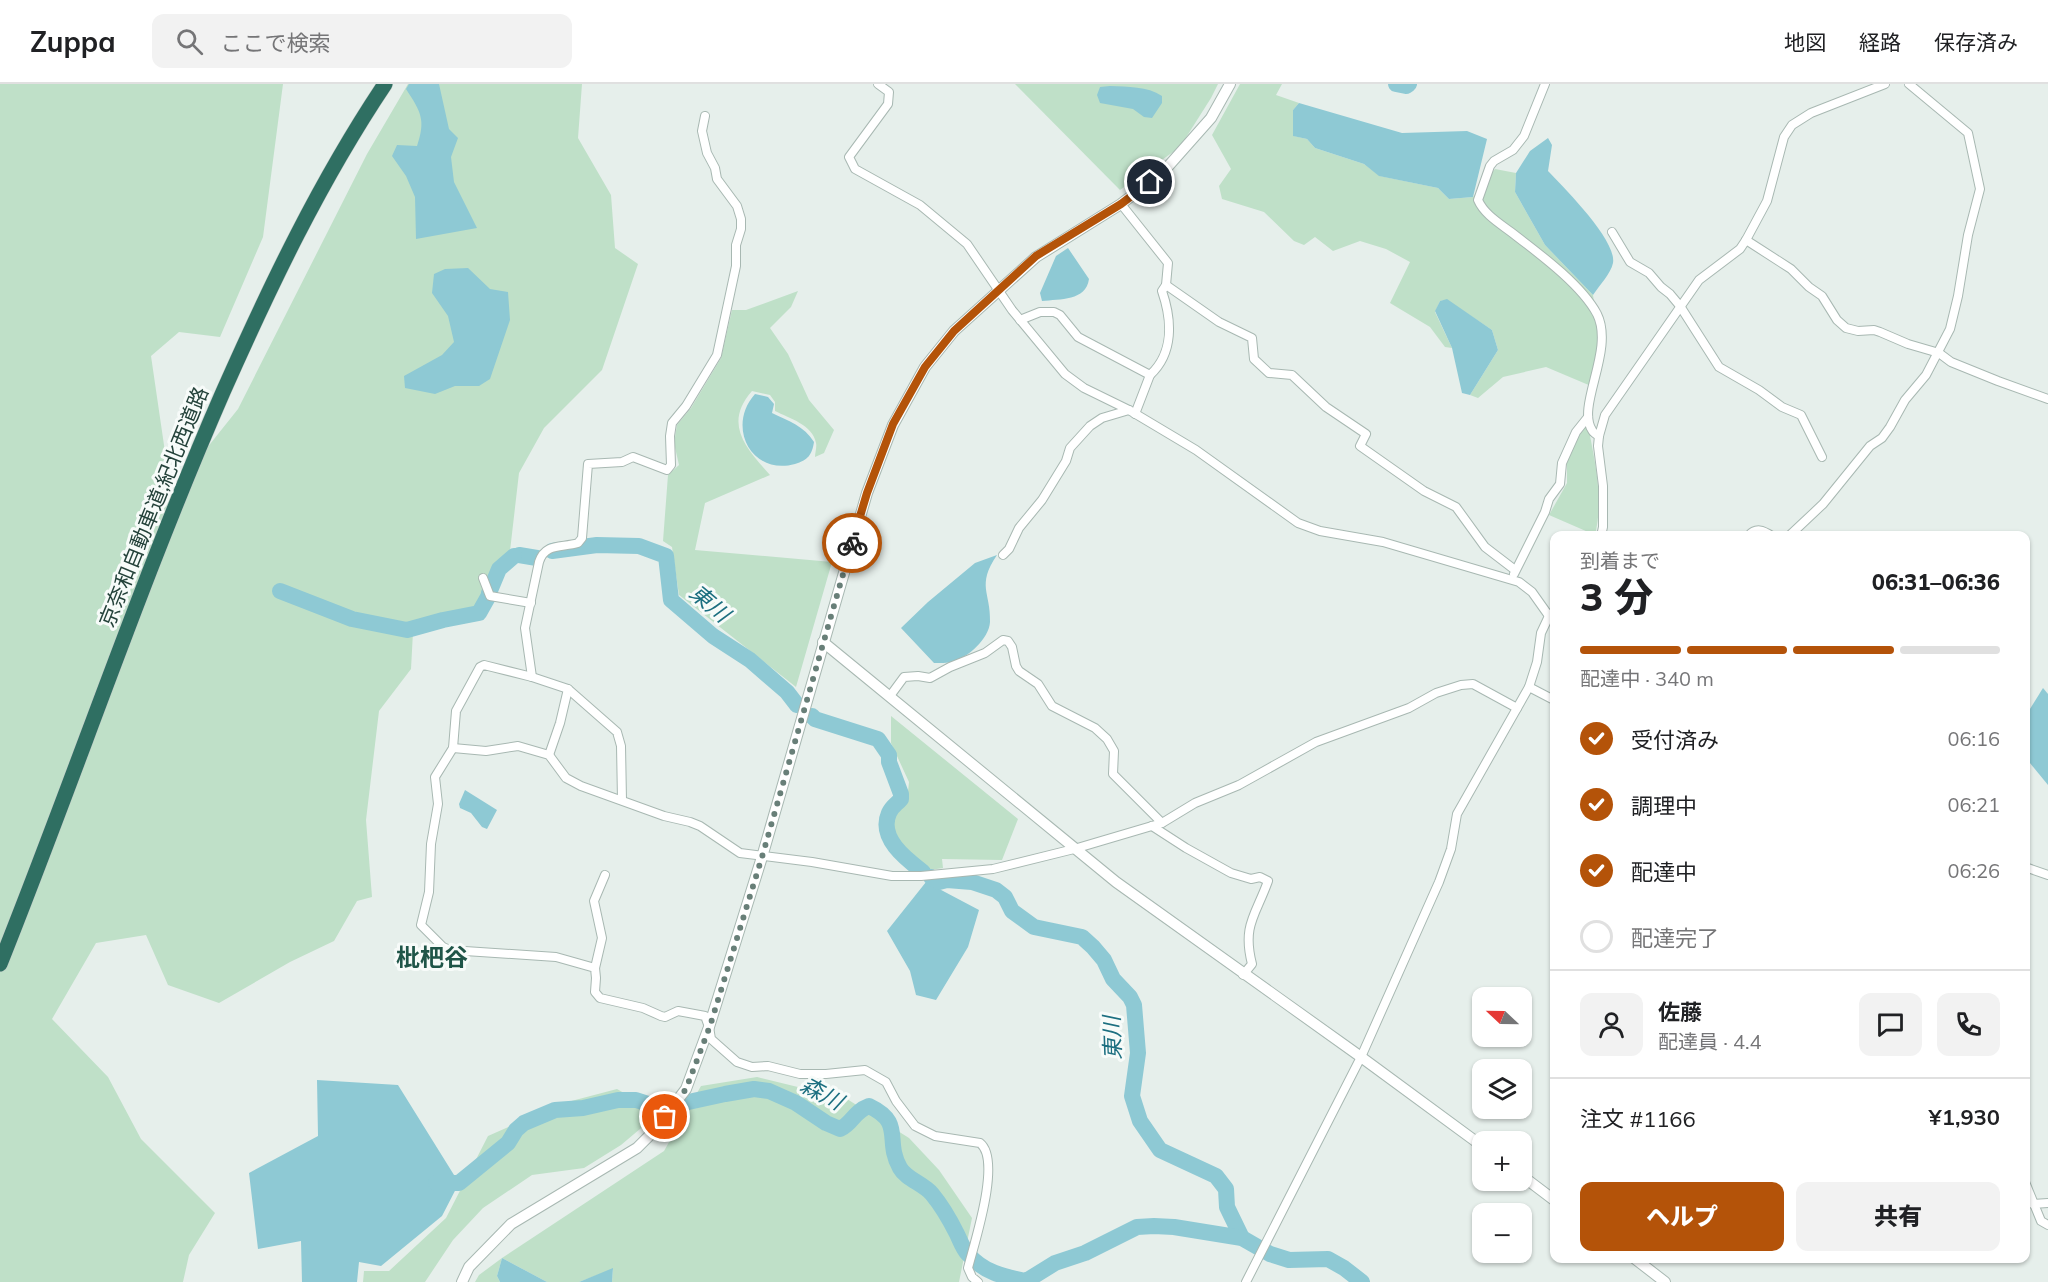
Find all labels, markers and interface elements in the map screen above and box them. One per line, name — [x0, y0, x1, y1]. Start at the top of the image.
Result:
search box — [152, 14, 572, 68]
text: Zuppa — [30, 24, 116, 59]
icon: search — [173, 25, 206, 58]
text: ここで検索 — [221, 29, 331, 57]
text: 地図 — [1784, 29, 1826, 55]
text: 経路 — [1859, 29, 1901, 55]
text: 保存済み — [1934, 29, 2018, 55]
pin — [1124, 156, 1175, 207]
icon: home — [1133, 165, 1166, 198]
street label: 京奈和自動車道;紀北西道路 — [93, 383, 213, 631]
courier — [822, 513, 882, 573]
icon: bike — [836, 527, 869, 560]
text: 到着まで — [1580, 548, 1660, 573]
text: 06:31–06:36 — [1872, 568, 2000, 596]
text: 3 分 — [1580, 572, 1653, 621]
water label: 東川 — [684, 578, 737, 629]
text: 配達中 · 340 m — [1580, 666, 1714, 691]
icon: check — [1580, 722, 1613, 755]
text: 受付済み — [1631, 726, 1719, 754]
text: 06:16 — [1947, 726, 2000, 751]
icon: check — [1580, 788, 1613, 821]
text: 調理中 — [1631, 792, 1697, 820]
text: 06:21 — [1947, 792, 2000, 817]
icon: check — [1580, 854, 1613, 887]
text: 配達中 — [1631, 858, 1697, 886]
text: 06:26 — [1947, 858, 2000, 883]
text: 配達完了 — [1631, 924, 1719, 952]
district label: 枇杷谷 — [396, 942, 468, 972]
north arrow — [1472, 987, 1532, 1047]
map controls — [1472, 987, 1532, 1263]
button: person — [1580, 993, 1643, 1056]
button: chat — [1859, 993, 1922, 1056]
button: phone — [1937, 993, 2000, 1056]
text: 佐藤 — [1658, 998, 1702, 1026]
water label: 東川 — [1097, 1014, 1127, 1060]
text: 配達員 · 4.4 — [1658, 1029, 1762, 1054]
button: layers — [1472, 1059, 1532, 1119]
water label: 森川 — [796, 1070, 850, 1117]
pin — [639, 1091, 690, 1142]
icon: bag — [648, 1100, 681, 1133]
text: ¥1,930 — [1929, 1103, 2000, 1131]
text: 注文 #1166 — [1580, 1105, 1696, 1133]
button: + — [1472, 1131, 1532, 1191]
button: ヘルプ — [1580, 1182, 1784, 1251]
button: 共有 — [1796, 1182, 2000, 1251]
button: − — [1472, 1203, 1532, 1263]

